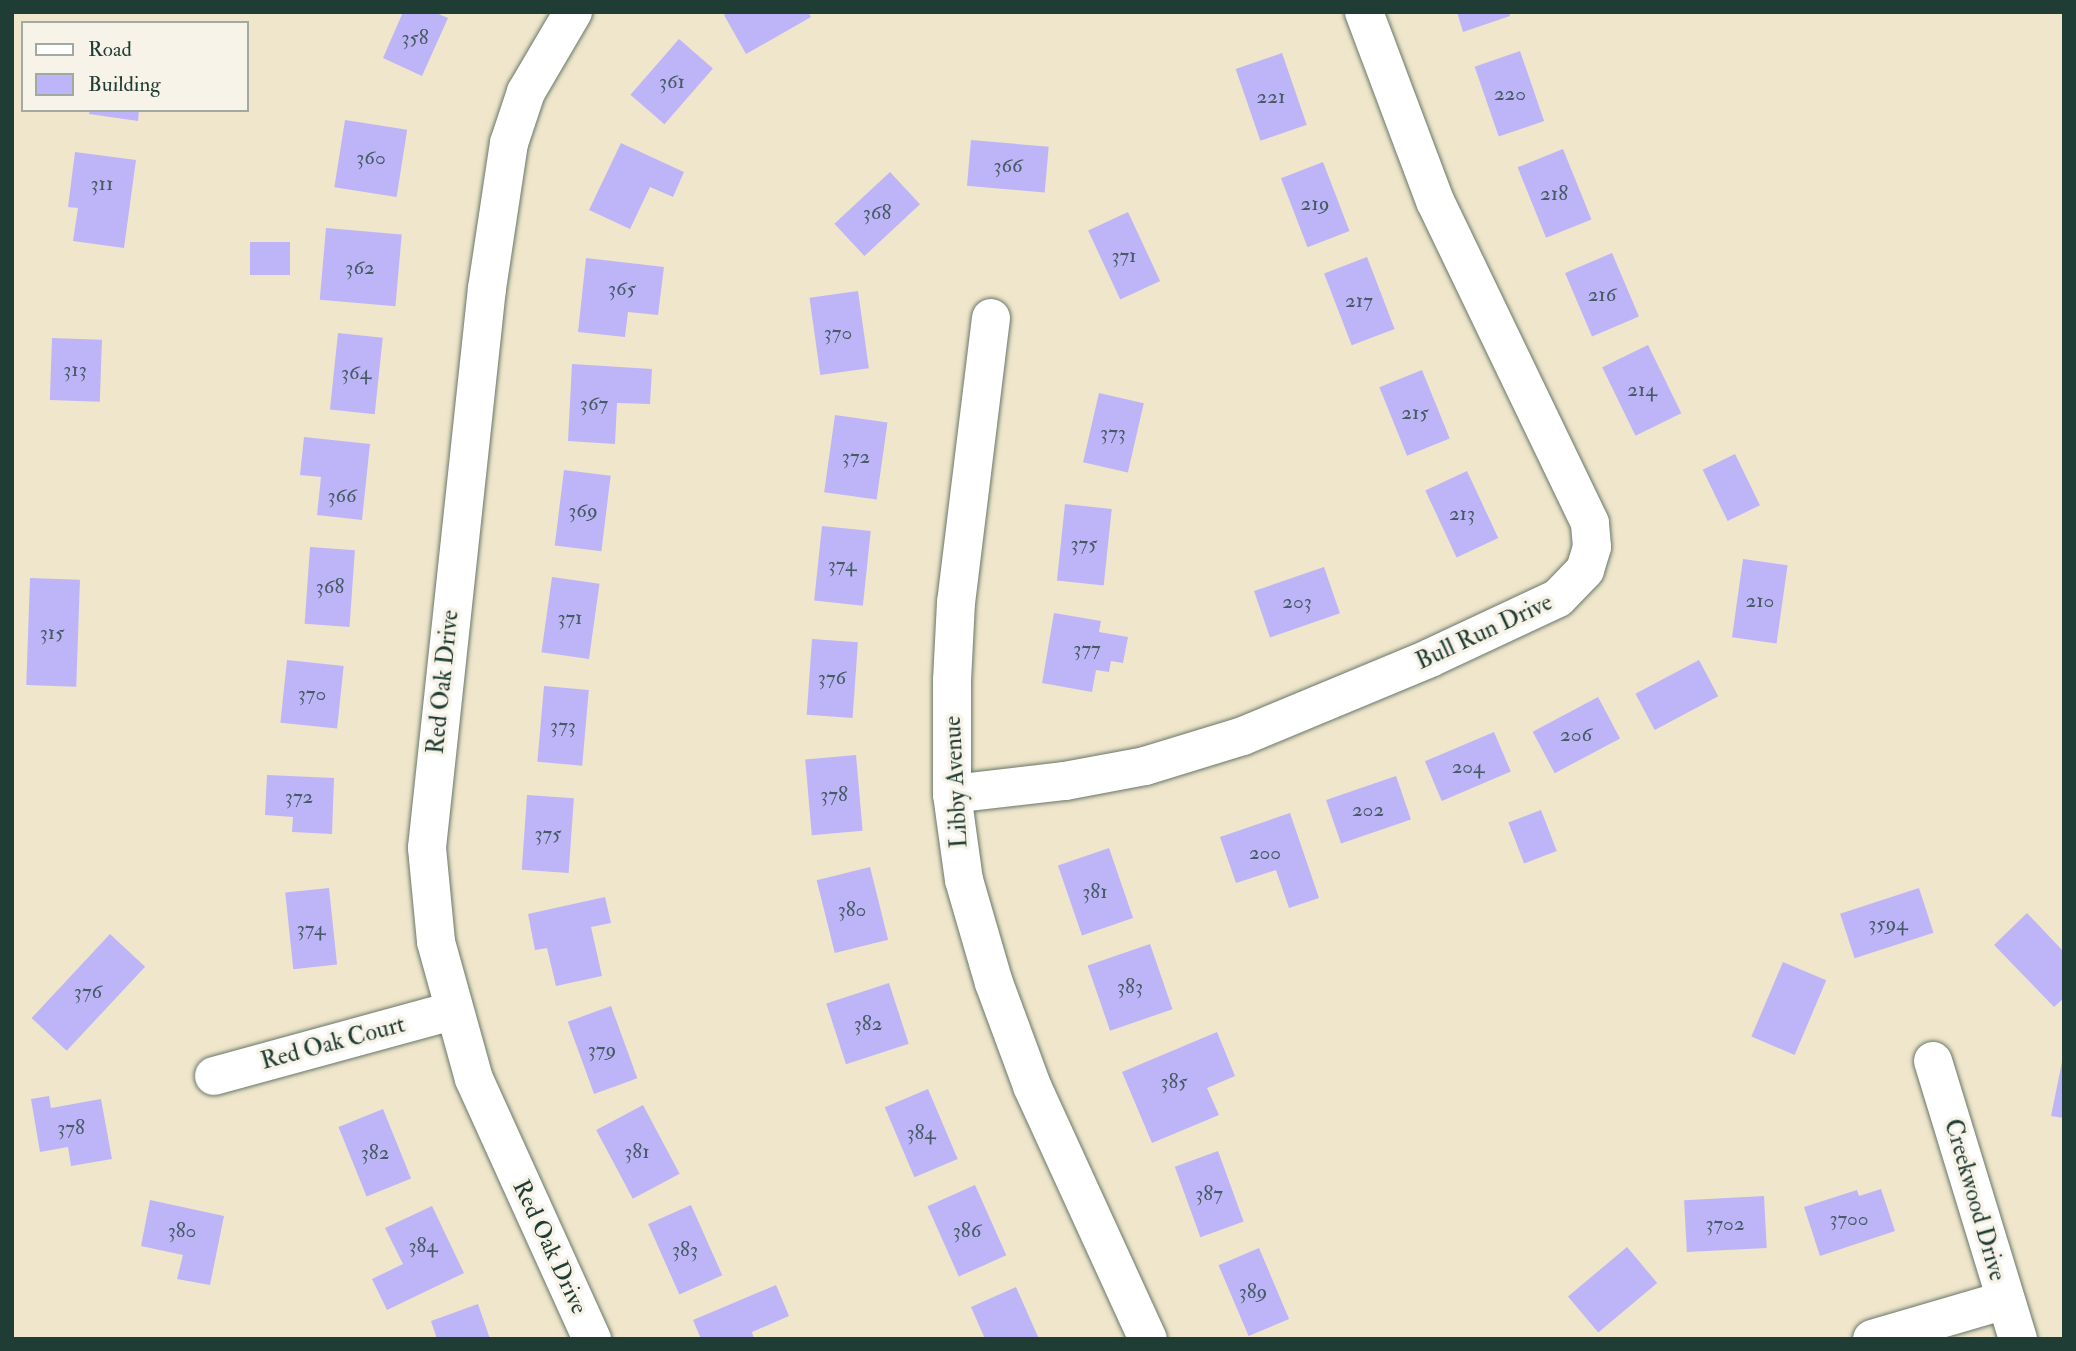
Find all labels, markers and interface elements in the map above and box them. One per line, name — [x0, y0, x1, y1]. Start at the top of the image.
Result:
legend — [21, 21, 248, 112]
house number: 358 — [401, 25, 429, 51]
text: Road — [88, 36, 132, 63]
house number: 361 — [659, 69, 685, 95]
text: Building — [88, 71, 161, 98]
house number: 220 — [1494, 81, 1526, 107]
house number: 221 — [1257, 84, 1285, 110]
house number: 360 — [356, 145, 386, 171]
house number: 366 — [993, 153, 1023, 179]
house number: 311 — [90, 171, 114, 197]
house number: 218 — [1540, 181, 1568, 207]
house number: 219 — [1301, 191, 1329, 217]
house number: 368 — [863, 200, 891, 226]
house number: 371 — [1111, 243, 1137, 269]
house number: 362 — [345, 255, 375, 281]
house number: 365 — [608, 276, 636, 302]
house number: 216 — [1588, 282, 1616, 308]
house number: 217 — [1345, 288, 1373, 314]
house number: 370 — [824, 320, 852, 346]
house number: 313 — [63, 357, 87, 383]
house number: 364 — [341, 360, 371, 386]
house number: 214 — [1627, 377, 1657, 403]
house number: 367 — [580, 391, 608, 417]
house number: 215 — [1401, 400, 1429, 426]
house number: 373 — [1100, 420, 1126, 446]
house number: 372 — [842, 444, 870, 470]
house number: 366 — [327, 483, 357, 509]
house number: 369 — [568, 498, 598, 524]
house number: 213 — [1449, 501, 1475, 527]
house number: 375 — [1071, 531, 1097, 557]
house number: 374 — [828, 552, 856, 578]
house number: 368 — [316, 574, 344, 600]
street label: Bull Run Drive — [1411, 588, 1557, 676]
house number: 210 — [1746, 588, 1774, 614]
house number: 203 — [1282, 589, 1312, 615]
house number: 371 — [557, 605, 583, 631]
street label: Red Oak Drive — [421, 608, 465, 756]
house number: 315 — [40, 620, 64, 646]
house number: 377 — [1073, 636, 1101, 662]
house number: 376 — [818, 665, 846, 691]
house number: 370 — [298, 681, 326, 707]
house number: 373 — [550, 713, 576, 739]
street label: Libby Avenue — [938, 715, 974, 849]
house number: 206 — [1560, 722, 1592, 748]
house number: 204 — [1452, 754, 1484, 780]
house number: 378 — [820, 782, 848, 808]
house number: 372 — [285, 784, 313, 810]
house number: 202 — [1352, 797, 1384, 823]
house number: 375 — [535, 821, 561, 847]
house number: 200 — [1249, 840, 1281, 866]
house number: 381 — [1082, 879, 1108, 905]
house number: 380 — [838, 897, 866, 923]
house number: 3594 — [1868, 911, 1908, 937]
house number: 374 — [297, 916, 325, 942]
house number: 383 — [1117, 974, 1143, 1000]
house number: 376 — [74, 979, 102, 1005]
street label: Red Oak Court — [258, 1010, 408, 1076]
house number: 382 — [854, 1011, 882, 1037]
house number: 379 — [588, 1037, 616, 1063]
house number: 385 — [1160, 1069, 1188, 1095]
house number: 378 — [57, 1115, 85, 1141]
street label: Creekwood Drive — [1938, 1116, 2012, 1284]
house number: 384 — [906, 1120, 936, 1146]
house number: 381 — [624, 1139, 650, 1165]
house number: 382 — [361, 1140, 389, 1166]
street label: Red Oak Drive — [506, 1175, 594, 1319]
house number: 387 — [1195, 1181, 1223, 1207]
house number: 3700 — [1829, 1206, 1869, 1232]
house number: 3702 — [1705, 1211, 1745, 1237]
house number: 380 — [168, 1218, 196, 1244]
house number: 386 — [953, 1218, 981, 1244]
house number: 384 — [408, 1233, 438, 1259]
house number: 383 — [672, 1237, 698, 1263]
house number: 389 — [1239, 1279, 1267, 1305]

